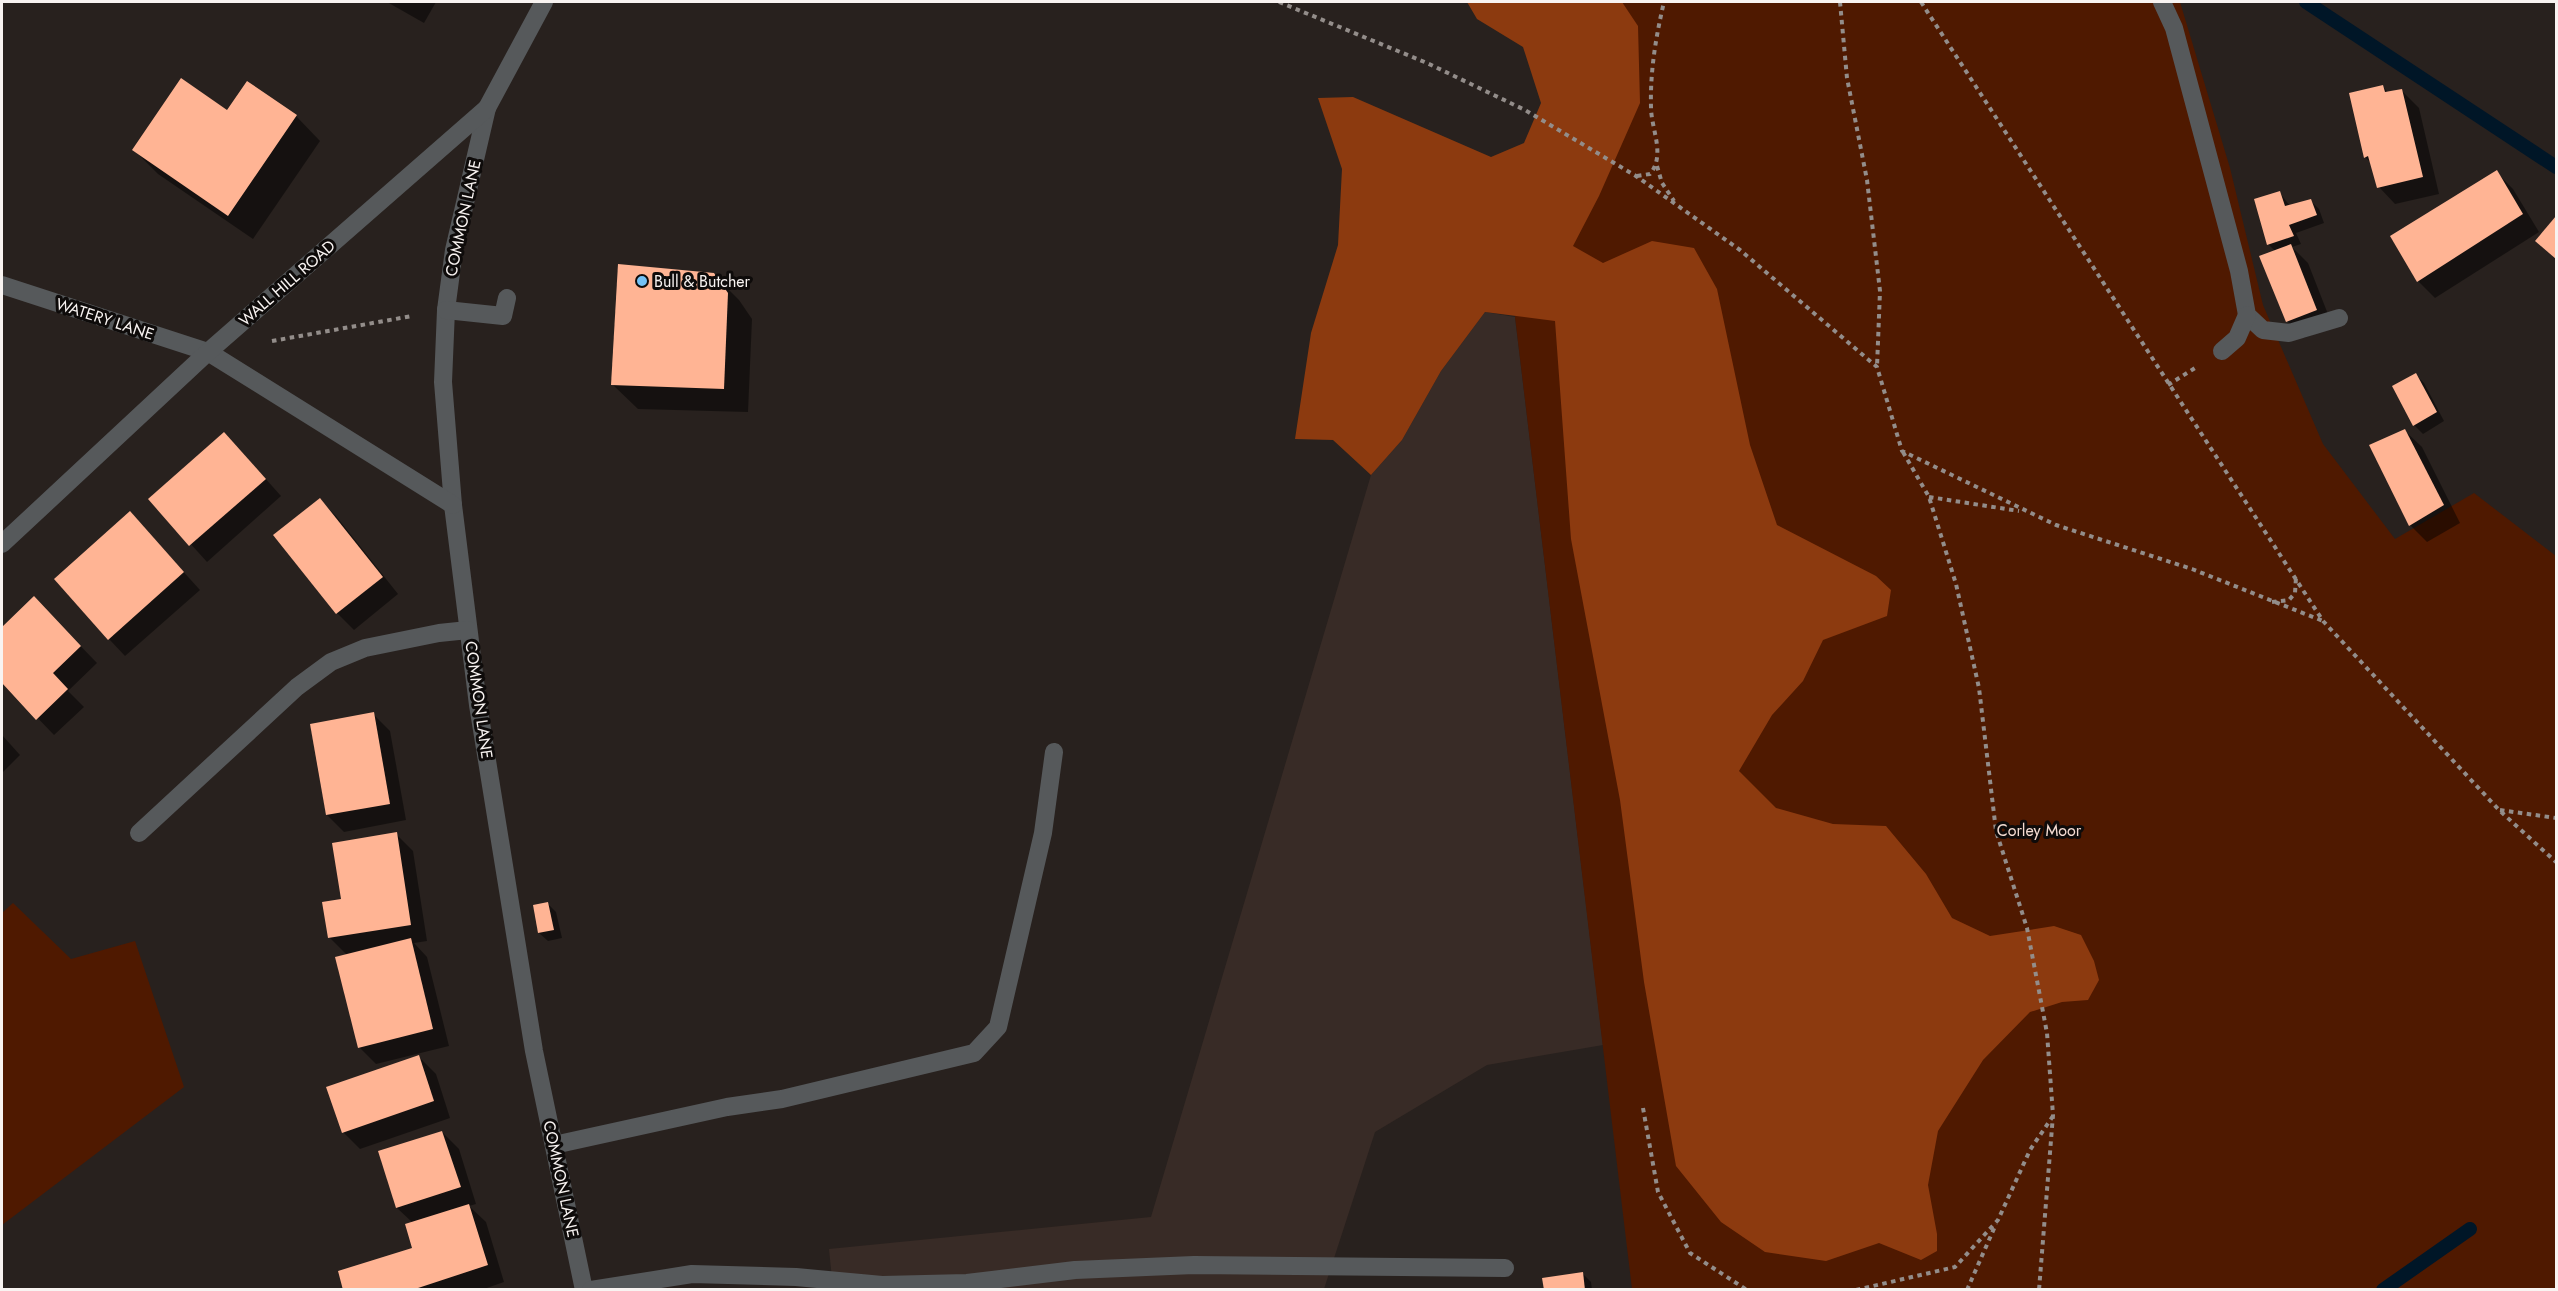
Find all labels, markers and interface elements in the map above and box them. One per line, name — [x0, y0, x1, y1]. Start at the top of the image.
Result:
street label: COMMON LANE — [439, 158, 487, 278]
street label: WALL HILL ROAD — [234, 235, 340, 331]
place label: Bull & Butcher — [654, 270, 751, 293]
marker: Bull & Butcher — [635, 274, 649, 288]
street label: WATERY LANE — [53, 292, 157, 346]
street label: COMMON LANE — [459, 640, 499, 760]
park label: Corley Moor — [1997, 819, 2082, 842]
street label: COMMON LANE — [537, 1119, 585, 1239]

